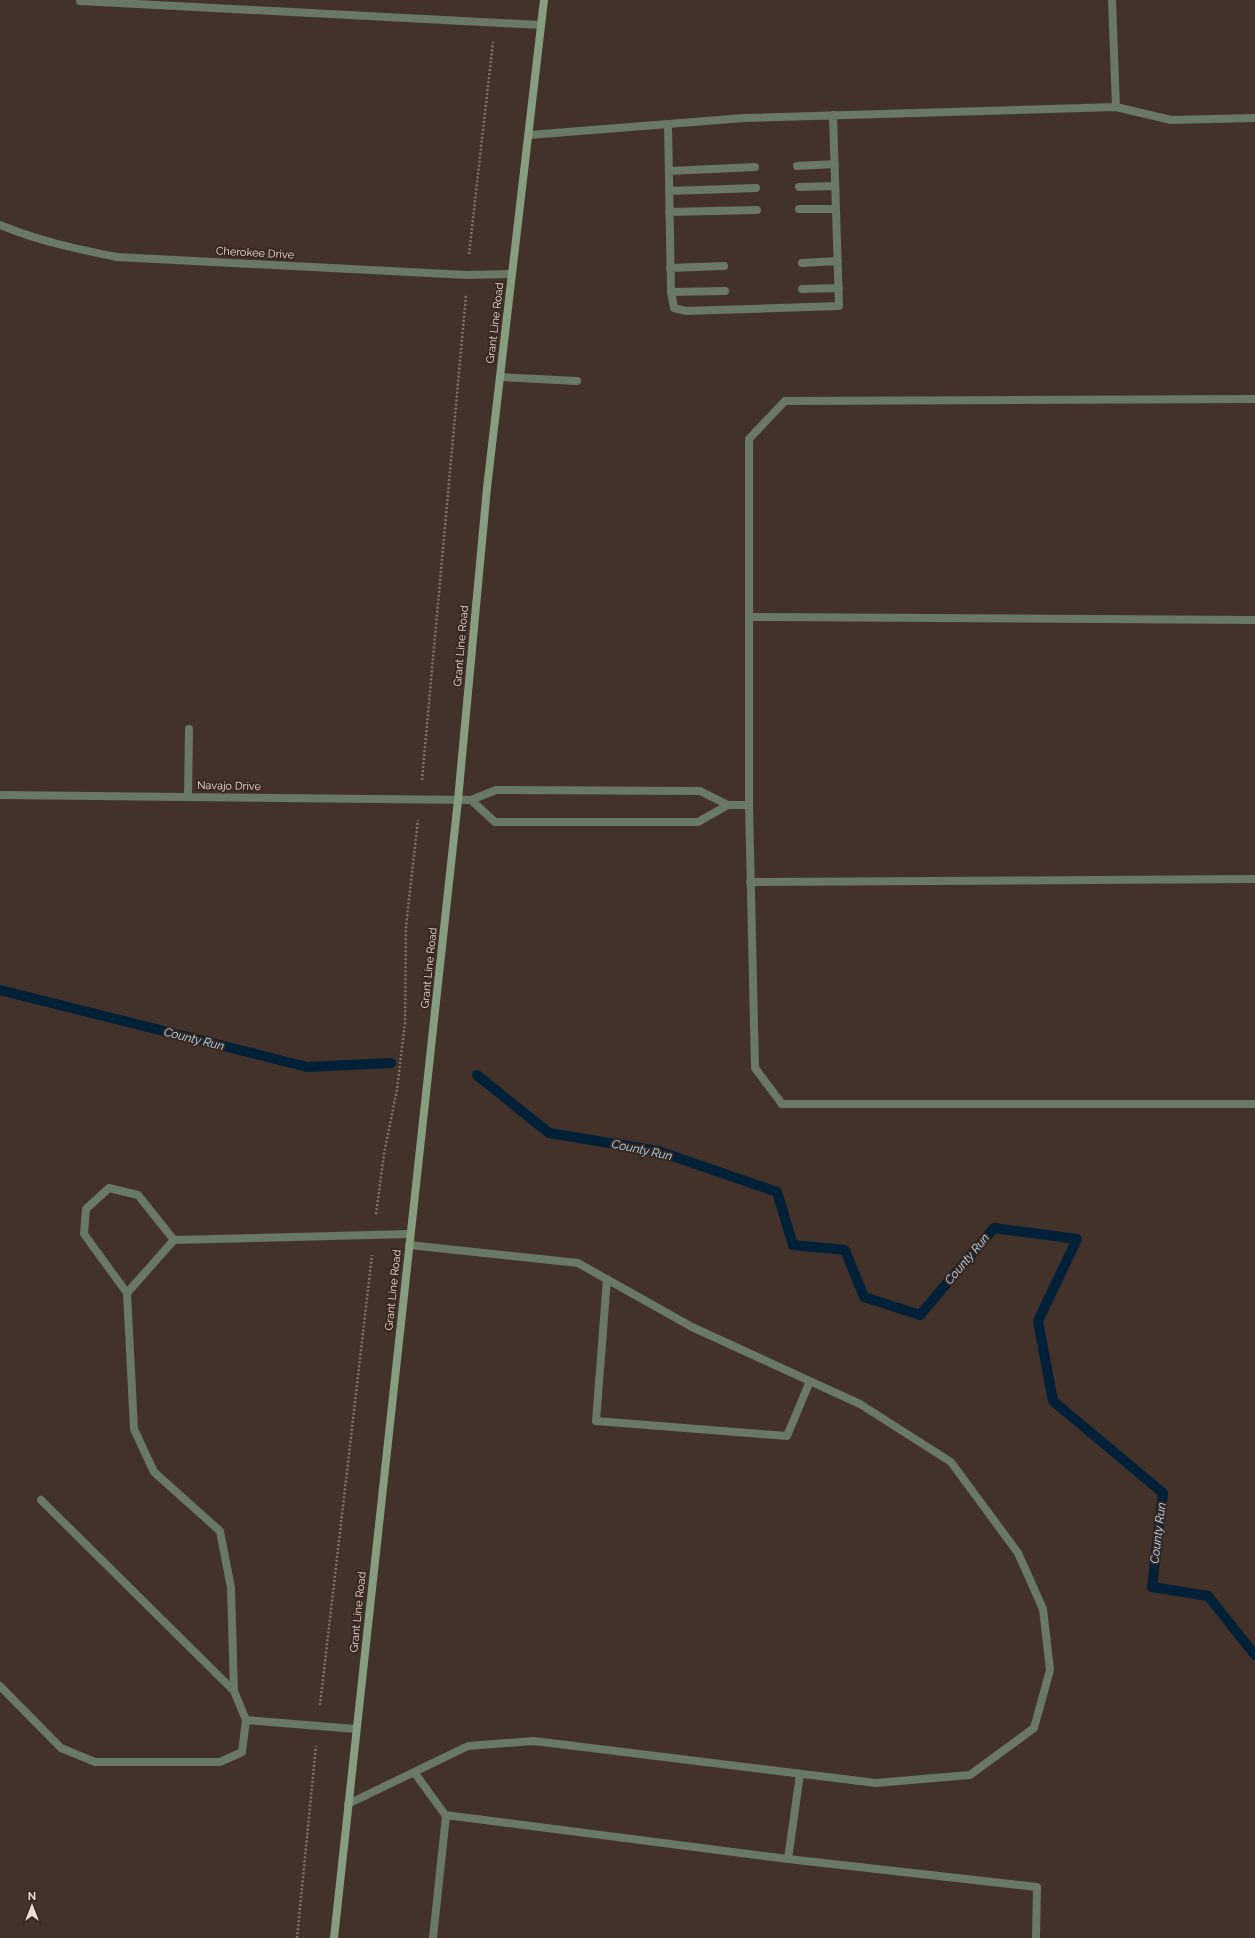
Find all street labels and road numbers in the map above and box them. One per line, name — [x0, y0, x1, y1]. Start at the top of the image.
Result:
street label: Cherokee Drive — [216, 244, 295, 262]
street label: Grant Line Road — [484, 282, 506, 364]
street label: Grant Line Road — [451, 605, 471, 687]
street label: Navajo Drive — [197, 779, 262, 793]
street label: Grant Line Road — [418, 927, 440, 1009]
street label: Grant Line Road — [382, 1249, 404, 1331]
street label: Grant Line Road — [347, 1571, 369, 1653]

